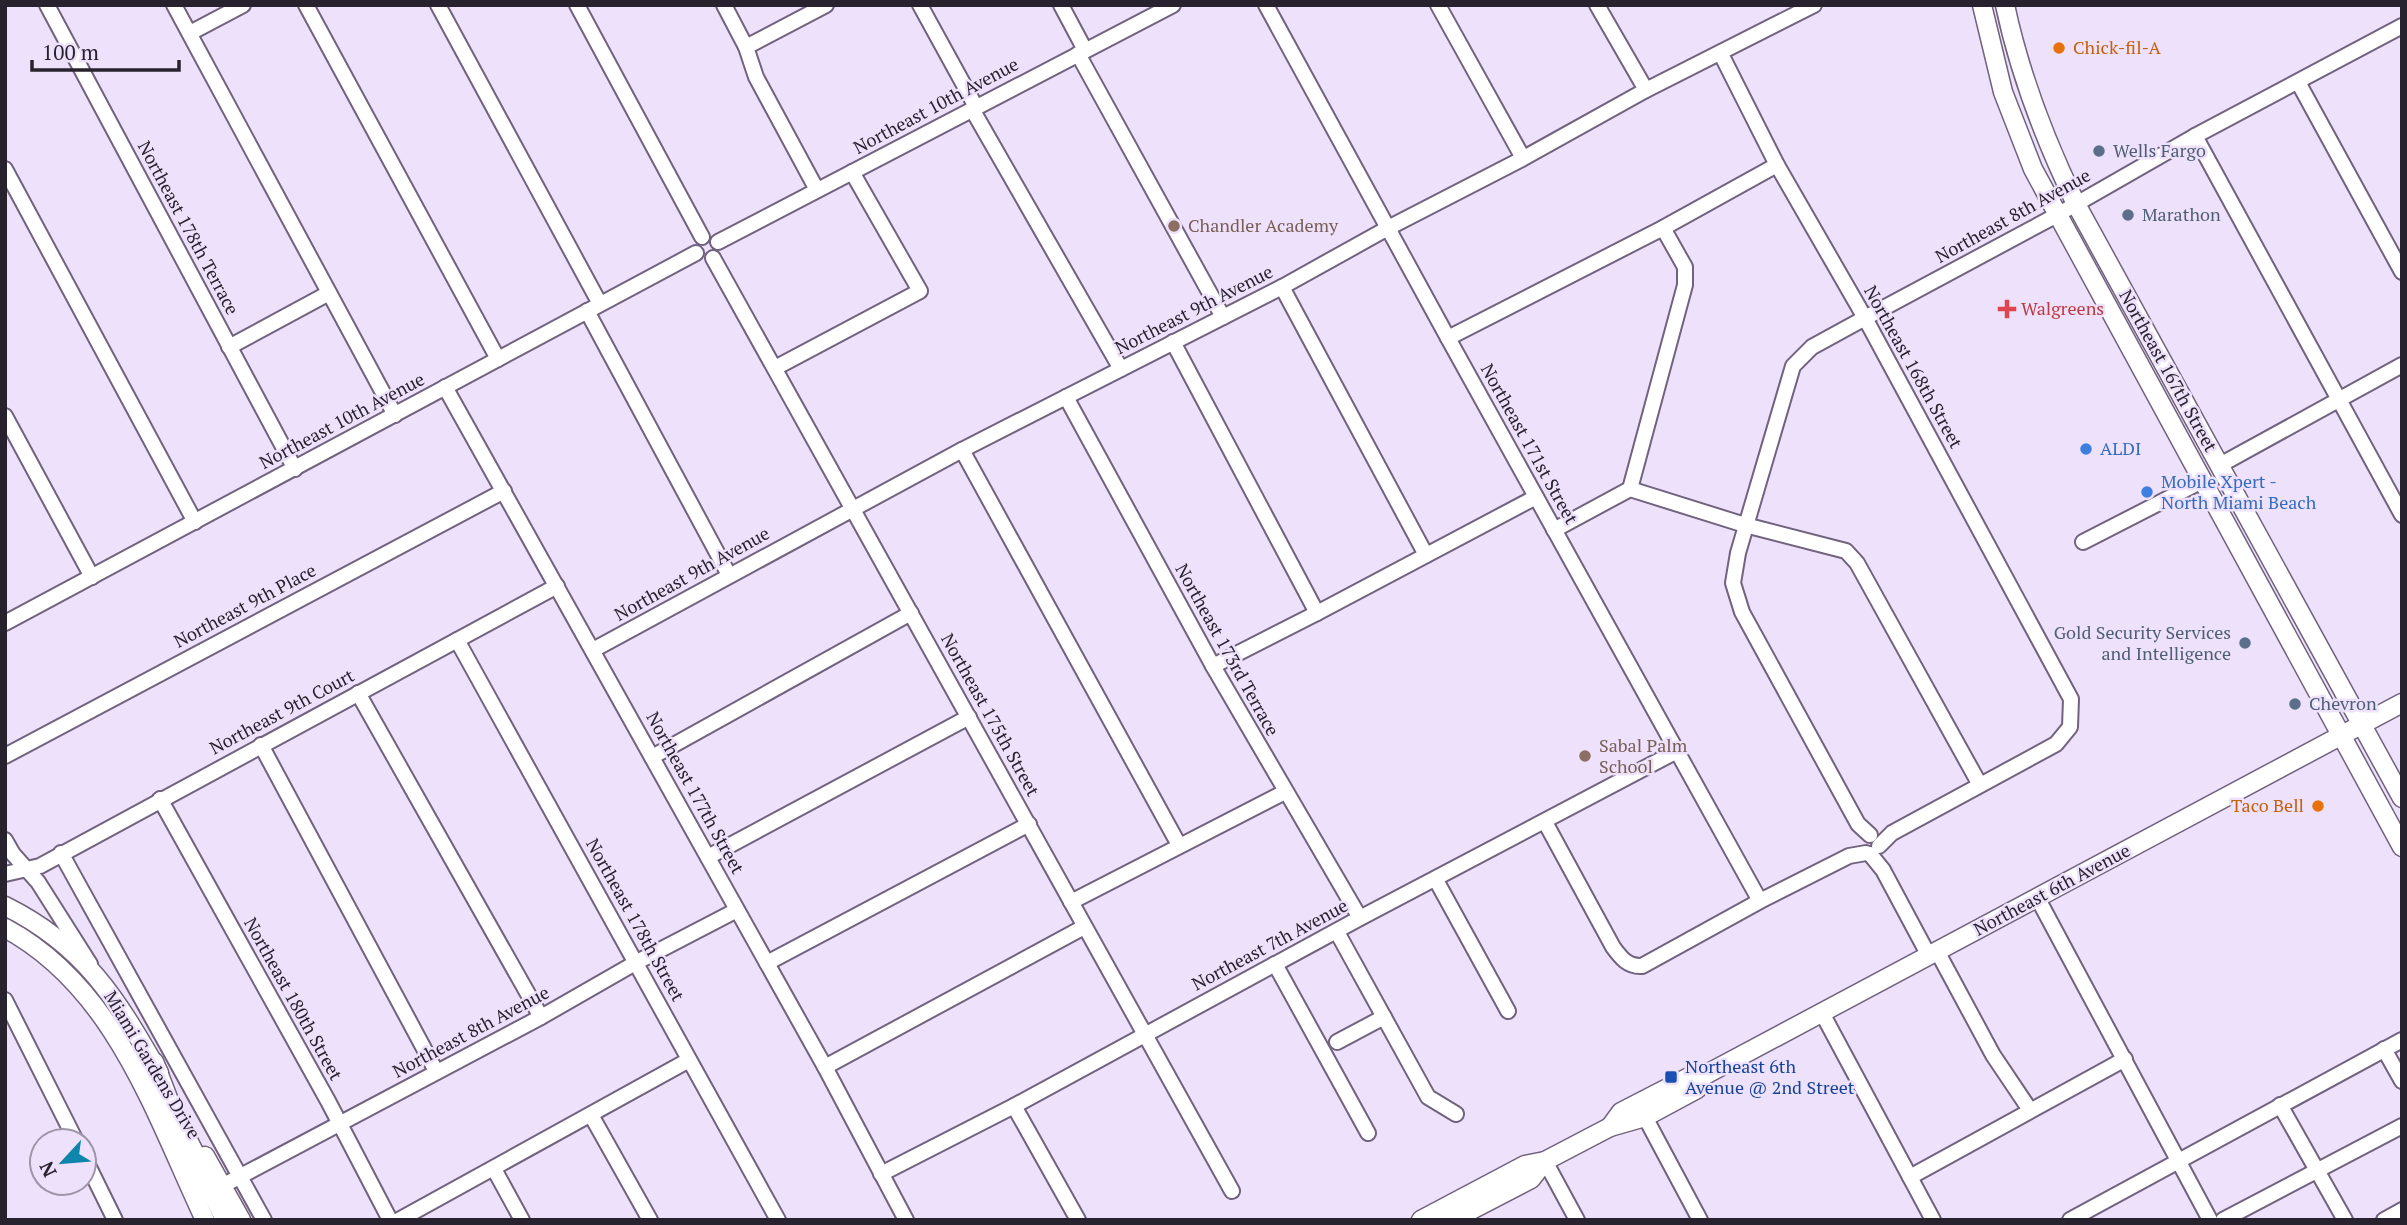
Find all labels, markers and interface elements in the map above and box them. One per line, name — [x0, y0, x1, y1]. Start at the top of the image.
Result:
scale bar — [32, 28, 178, 72]
place label: Chick-fil-A — [2073, 35, 2161, 59]
text: 100 m — [42, 38, 99, 66]
marker: Chick-fil-A — [2051, 40, 2067, 56]
street label: Northeast 10th Avenue — [849, 51, 1022, 159]
street label: Northeast 178th Terrace — [133, 136, 245, 319]
place label: Wells Fargo — [2113, 138, 2206, 162]
marker: Wells Fargo — [2091, 143, 2107, 159]
street label: Northeast 8th Avenue — [1931, 162, 2094, 268]
place label: Marathon — [2142, 202, 2221, 226]
marker: Marathon — [2120, 207, 2136, 223]
place label: Chandler Academy — [1188, 213, 1339, 237]
marker: Chandler Academy — [1166, 218, 1182, 234]
street label: Northeast 9th Avenue — [1111, 259, 1277, 359]
street label: Northeast 168th Street — [1859, 281, 1969, 453]
street label: Northeast 167th Street — [2114, 285, 2224, 456]
place label: Walgreens — [2021, 296, 2104, 320]
marker: Walgreens — [1999, 301, 2015, 317]
street label: Northeast 171st Street — [1476, 359, 1584, 528]
street label: Northeast 10th Avenue — [255, 366, 428, 474]
place label: ALDI — [2100, 436, 2141, 460]
marker: ALDI — [2078, 441, 2094, 457]
place label: Mobile Xpert - North Miami Beach — [2161, 469, 2317, 514]
marker: Mobile Xpert - North Miami Beach — [2139, 484, 2155, 500]
street label: Northeast 9th Avenue — [610, 520, 773, 626]
street label: Northeast 9th Place — [169, 557, 320, 653]
street label: Northeast 173rd Terrace — [1170, 559, 1285, 740]
place label: Gold Security Services and Intelligence — [2054, 620, 2231, 665]
street label: Northeast 175th Street — [936, 629, 1046, 801]
marker: Gold Security Services and Intelligence — [2237, 635, 2253, 651]
street label: Northeast 9th Court — [205, 663, 358, 759]
place label: Chevron — [2309, 691, 2377, 715]
marker: Chevron — [2287, 696, 2303, 712]
street label: Northeast 177th Street — [641, 707, 751, 878]
place label: Sabal Palm School — [1599, 733, 1688, 778]
marker: Sabal Palm School — [1577, 748, 1593, 764]
place label: Taco Bell — [2231, 793, 2304, 817]
marker: Taco Bell — [2310, 798, 2326, 814]
street label: Northeast 178th Street — [581, 834, 691, 1006]
street label: Northeast 6th Avenue — [1969, 838, 2134, 941]
street label: Northeast 7th Avenue — [1187, 893, 1352, 995]
street label: Northeast 180th Street — [239, 913, 349, 1085]
street label: Northeast 8th Avenue — [388, 980, 553, 1083]
street label: Miami Gardens Drive — [99, 986, 207, 1143]
place label: Northeast 6th Avenue @ 2nd Street — [1685, 1054, 1855, 1099]
marker: Northeast 6th Avenue @ 2nd Street — [1663, 1069, 1679, 1085]
north arrow — [28, 1127, 98, 1197]
text: N — [33, 1157, 62, 1182]

